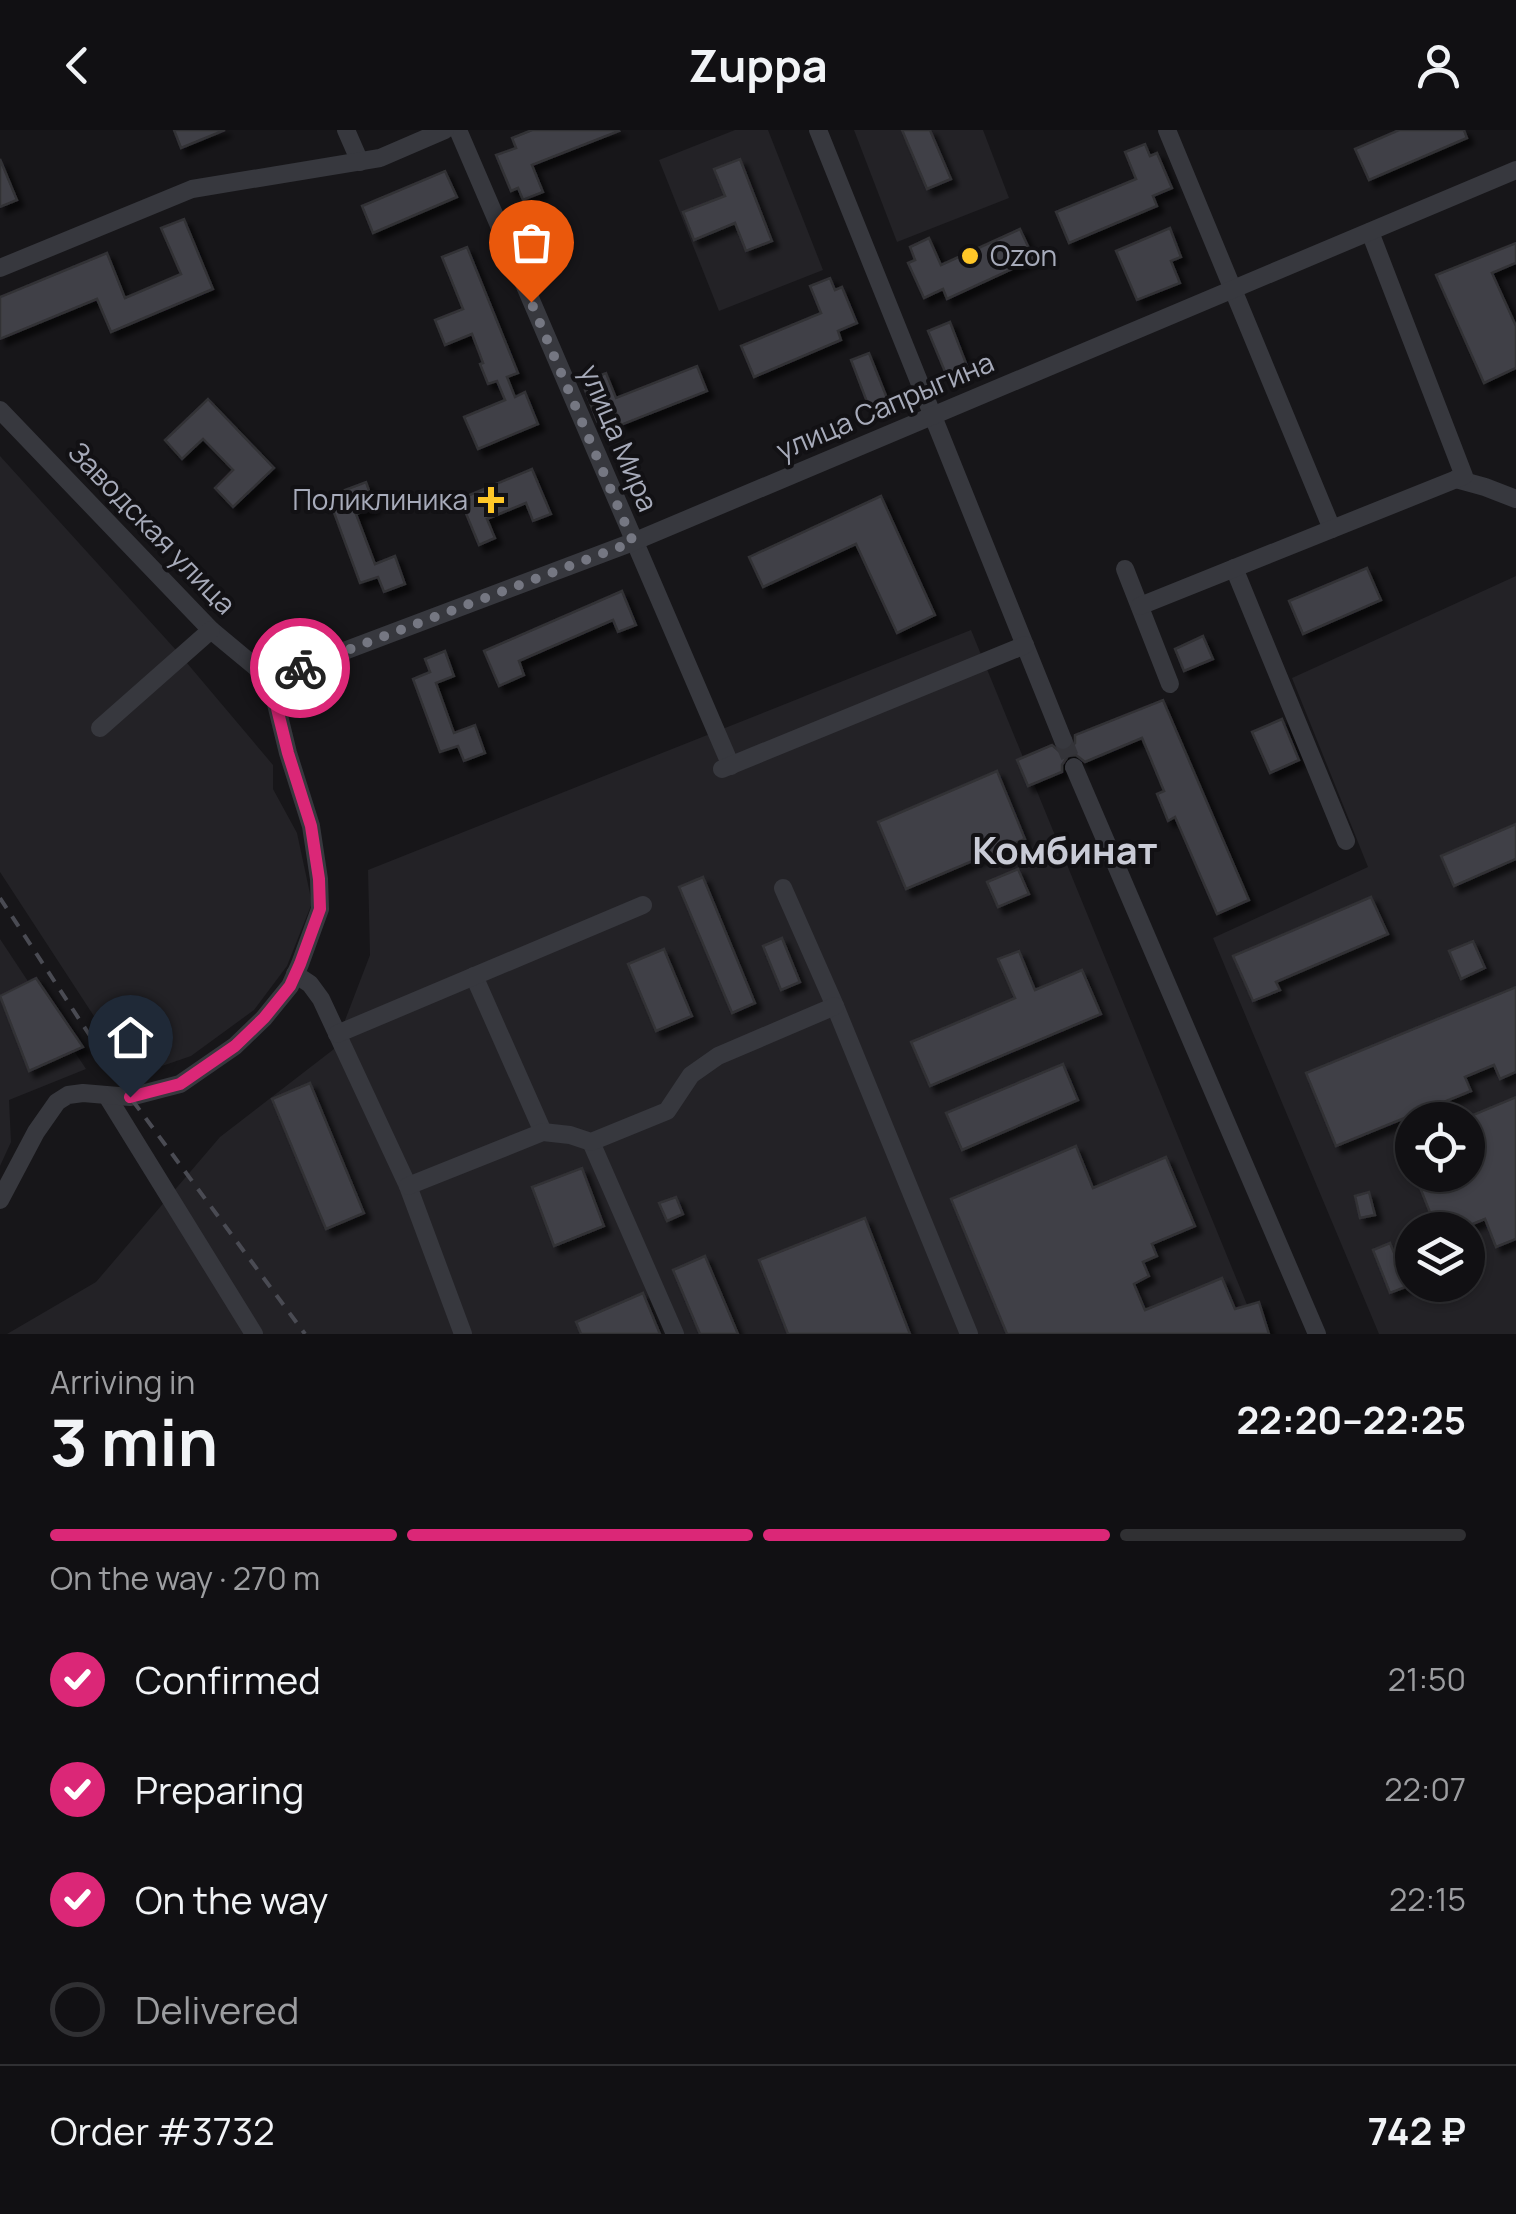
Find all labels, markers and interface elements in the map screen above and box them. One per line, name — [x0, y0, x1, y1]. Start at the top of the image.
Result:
text: Zuppa — [688, 34, 828, 96]
icon: back — [50, 38, 105, 93]
icon: person — [1411, 38, 1466, 93]
pin — [489, 200, 574, 303]
icon: bag — [504, 215, 559, 270]
place label: Ozon — [990, 236, 1057, 274]
marker: Ozon — [959, 245, 981, 267]
street label: улица Сапрыгина — [770, 342, 999, 468]
street label: улица Мира — [572, 358, 668, 517]
street label: Заводская улица — [61, 433, 245, 622]
place label: Поликлиника — [292, 480, 468, 518]
marker: Поликлиника — [478, 487, 504, 513]
courier — [250, 618, 350, 718]
icon: bike — [273, 641, 328, 696]
district label: Комбинат — [972, 823, 1158, 875]
pin — [88, 995, 173, 1098]
icon: home — [103, 1010, 158, 1065]
map controls — [1395, 1102, 1485, 1302]
button: locate — [1395, 1102, 1485, 1192]
button: layers — [1395, 1212, 1485, 1302]
text: Arriving in — [50, 1360, 195, 1404]
text: 22:20–22:25 — [1236, 1393, 1466, 1445]
text: 3 min — [50, 1397, 218, 1486]
text: On the way · 270 m — [50, 1556, 320, 1600]
icon: check — [50, 1652, 105, 1707]
text: Confirmed — [135, 1653, 321, 1705]
text: 21:50 — [1388, 1657, 1466, 1701]
icon: check — [50, 1762, 105, 1817]
text: Preparing — [135, 1763, 304, 1815]
text: 22:07 — [1384, 1767, 1466, 1811]
icon: check — [50, 1872, 105, 1927]
text: On the way — [135, 1873, 328, 1925]
text: 22:15 — [1389, 1877, 1466, 1921]
text: Delivered — [135, 1983, 299, 2035]
text: Order #3732 — [50, 2104, 275, 2156]
text: 742 ₽ — [1368, 2104, 1466, 2156]

